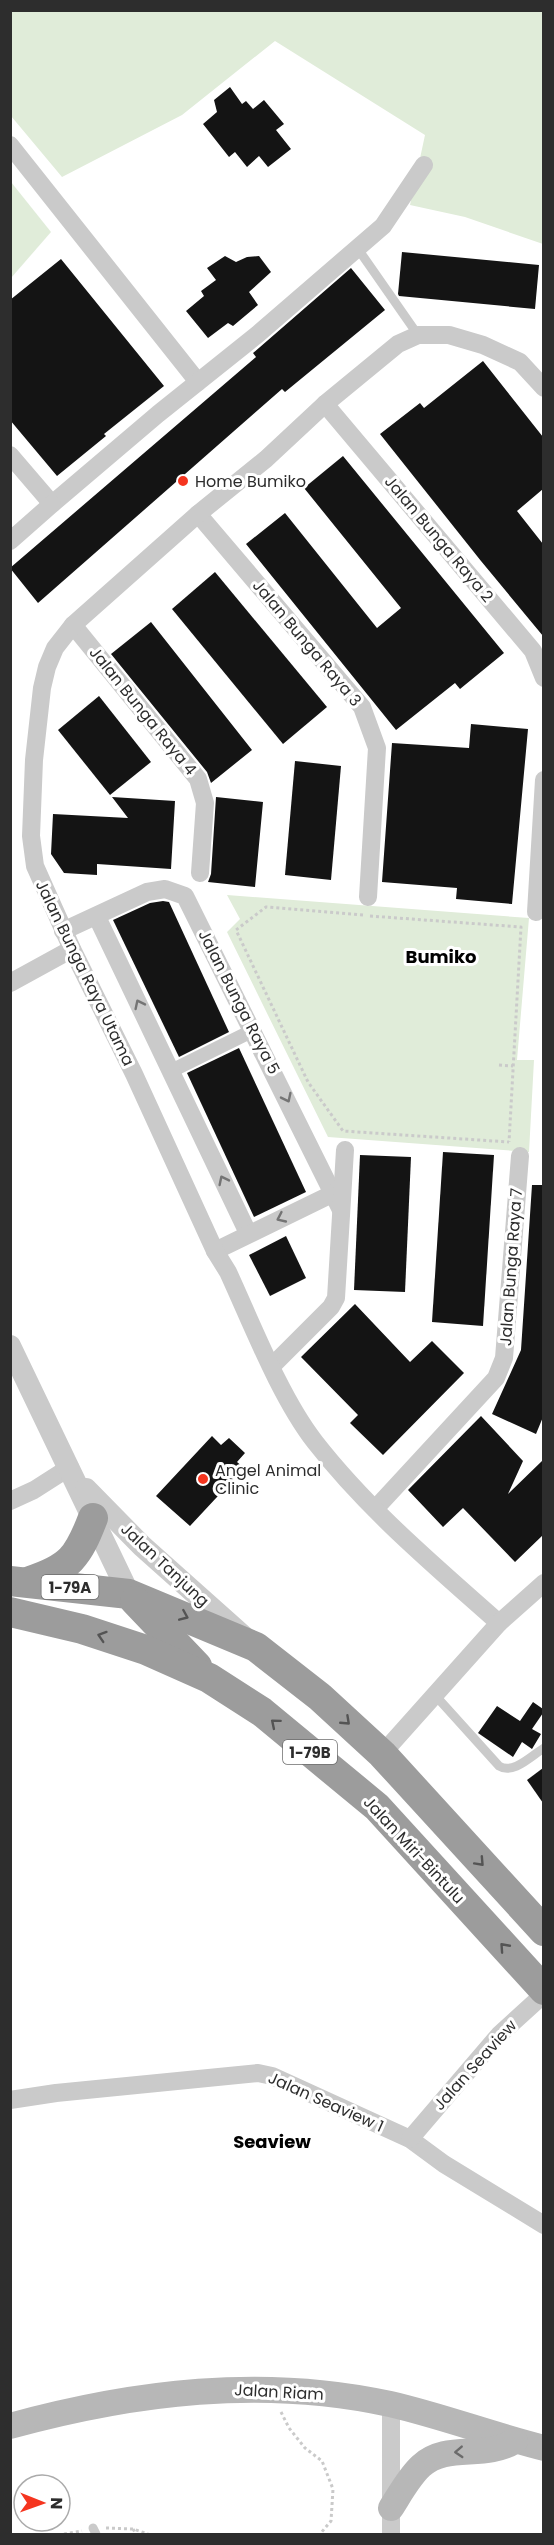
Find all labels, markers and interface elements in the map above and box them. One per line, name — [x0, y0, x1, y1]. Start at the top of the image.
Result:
place label: Home Bumiko — [195, 470, 306, 493]
street label: Jalan Bunga Raya 2 — [379, 471, 499, 607]
marker: Home Bumiko — [176, 474, 190, 488]
street label: Jalan Bunga Raya 3 — [247, 575, 367, 711]
street label: Jalan Bunga Raya 4 — [84, 642, 202, 780]
street label: Jalan Bunga Raya Utama — [30, 876, 140, 1070]
street label: Jalan Bunga Raya 5 — [193, 926, 285, 1078]
district label: Bumiko — [406, 944, 476, 969]
one-way arrow — [135, 1000, 147, 1011]
one-way arrow — [280, 1092, 292, 1103]
one-way arrow — [219, 1176, 231, 1187]
street label: Jalan Bunga Raya 7 — [494, 1187, 528, 1347]
one-way arrow — [277, 1210, 288, 1222]
place label: Angel Animal Clinic — [215, 1459, 321, 1500]
marker: Angel Animal Clinic — [196, 1472, 210, 1486]
street label: Jalan Tanjung — [116, 1518, 214, 1612]
road number: 1-79A — [42, 1575, 98, 1599]
one-way arrow — [177, 1609, 188, 1621]
one-way arrow — [97, 1630, 108, 1643]
one-way arrow — [339, 1714, 349, 1725]
one-way arrow — [271, 1719, 282, 1730]
road number: 1-79B — [283, 1740, 337, 1764]
street label: Jalan Miri-Bintulu — [358, 1791, 470, 1909]
one-way arrow — [473, 1856, 484, 1866]
one-way arrow — [500, 1943, 511, 1953]
street label: Jalan Seaview — [428, 2015, 522, 2115]
street label: Jalan Seaview 1 — [265, 2066, 387, 2138]
district label: Seaview — [233, 2129, 311, 2154]
street label: Jalan Riam — [234, 2378, 324, 2406]
one-way arrow — [454, 2446, 463, 2459]
north arrow — [12, 2473, 72, 2533]
text: N — [45, 2497, 68, 2509]

